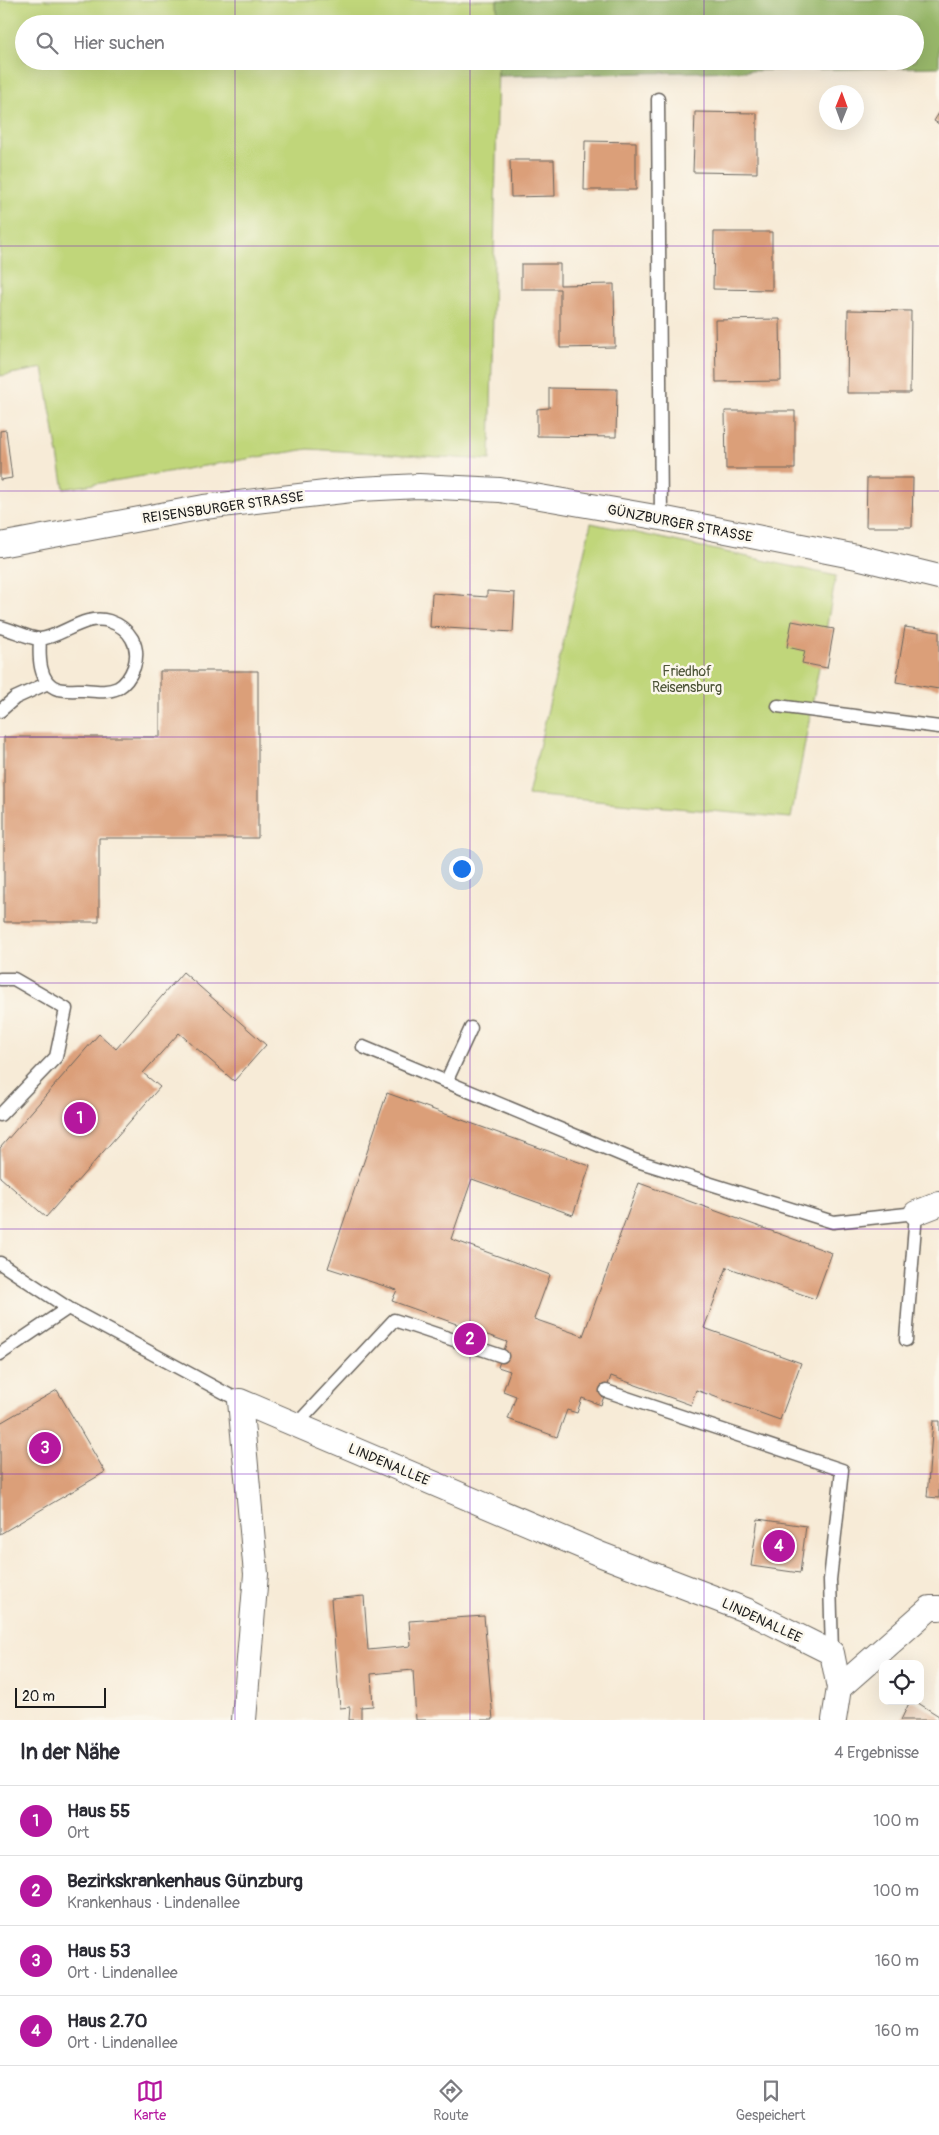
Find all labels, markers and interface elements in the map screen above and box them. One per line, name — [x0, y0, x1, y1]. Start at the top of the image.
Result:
search box — [15, 15, 924, 70]
icon: search — [33, 29, 61, 57]
text: Hier suchen — [73, 31, 165, 55]
north arrow — [819, 85, 864, 130]
street label: REISENSBURGER STRASSE — [141, 488, 305, 527]
street label: GÜNZBURGER STRASSE — [606, 501, 754, 546]
park label: Friedhof Reisensburg — [652, 663, 722, 696]
your location — [449, 856, 475, 882]
pin: 1 — [64, 1099, 96, 1137]
pin: 2 — [454, 1320, 486, 1358]
pin: 3 — [29, 1429, 61, 1467]
street label: LINDENALLEE — [346, 1440, 432, 1489]
pin: 4 — [763, 1527, 795, 1565]
street label: LINDENALLEE — [719, 1594, 805, 1646]
map controls — [879, 1660, 924, 1705]
button: locate — [879, 1660, 924, 1705]
scale bar — [15, 1685, 106, 1708]
text: 20 m — [22, 1688, 55, 1705]
text: In der Nähe — [20, 1739, 120, 1766]
text: 4 Ergebnisse — [834, 1743, 919, 1763]
text: Haus 55 — [67, 1799, 130, 1823]
text: 1 — [33, 1811, 39, 1831]
text: 100 m — [873, 1811, 919, 1831]
text: Ort — [67, 1823, 89, 1843]
text: Bezirkskrankenhaus Günzburg — [67, 1869, 303, 1893]
text: 2 — [32, 1881, 40, 1901]
text: 100 m — [873, 1881, 919, 1901]
text: Krankenhaus · Lindenallee — [67, 1893, 240, 1913]
text: Haus 53 — [67, 1939, 131, 1963]
text: 3 — [32, 1951, 40, 1971]
text: 160 m — [875, 1951, 919, 1971]
text: Ort · Lindenallee — [67, 1963, 178, 1983]
text: Haus 2.70 — [67, 2009, 147, 2033]
text: 4 — [31, 2021, 41, 2041]
text: 160 m — [875, 2021, 919, 2041]
text: Ort · Lindenallee — [67, 2033, 178, 2053]
tab: Karte — [134, 2077, 166, 2124]
tab: Route — [433, 2077, 469, 2124]
tab: Gespeichert — [736, 2077, 805, 2124]

